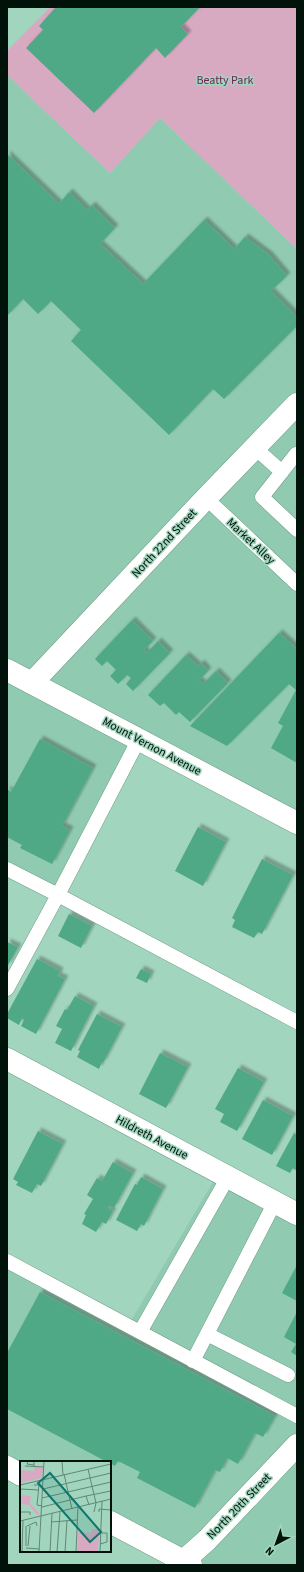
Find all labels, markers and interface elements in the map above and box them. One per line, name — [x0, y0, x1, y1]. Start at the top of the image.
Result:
park label: Beatty Park — [196, 72, 254, 89]
street label: North 22nd Street — [128, 505, 201, 582]
street label: Market Alley — [222, 514, 279, 569]
street label: Mount Vernon Avenue — [99, 713, 204, 780]
street label: Hildreth Avenue — [112, 1111, 191, 1164]
inset map — [20, 1461, 111, 1552]
street label: North 20th Street — [203, 1469, 275, 1543]
north arrow — [256, 1524, 296, 1564]
text: N — [262, 1543, 277, 1559]

